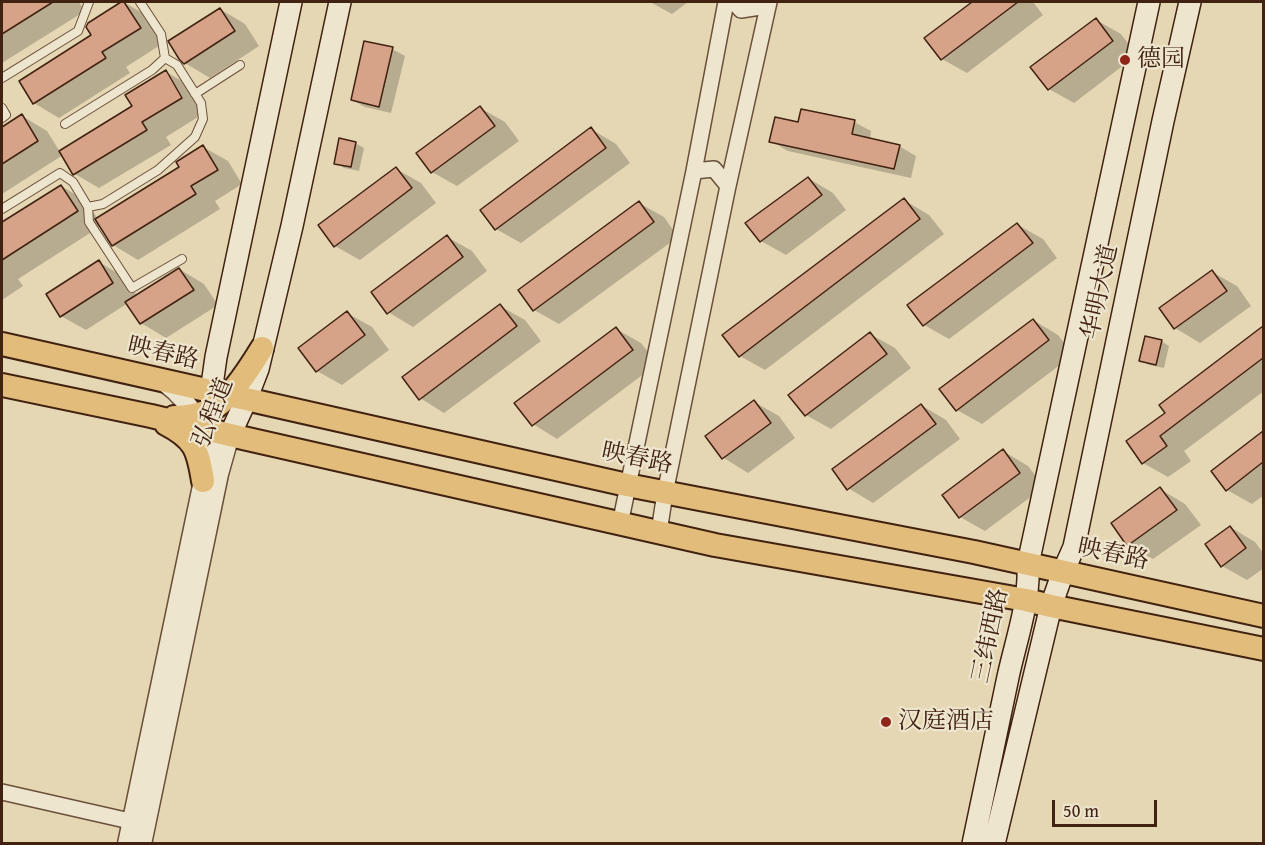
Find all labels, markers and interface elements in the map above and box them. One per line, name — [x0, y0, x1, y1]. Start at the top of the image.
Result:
place label: 德园 — [1137, 46, 1185, 74]
marker: 德园 — [1118, 53, 1132, 67]
street label: 华明大道 — [1077, 242, 1125, 342]
street label: 映春路 — [125, 332, 201, 376]
street label: 弘程道 — [188, 374, 240, 452]
street label: 映春路 — [599, 437, 675, 481]
street label: 映春路 — [1075, 533, 1151, 577]
street label: 三纬西路 — [967, 586, 1015, 686]
place label: 汉庭酒店 — [898, 708, 994, 736]
marker: 汉庭酒店 — [879, 715, 893, 729]
scale bar — [1055, 788, 1160, 826]
text: 50 m — [1063, 797, 1099, 824]

